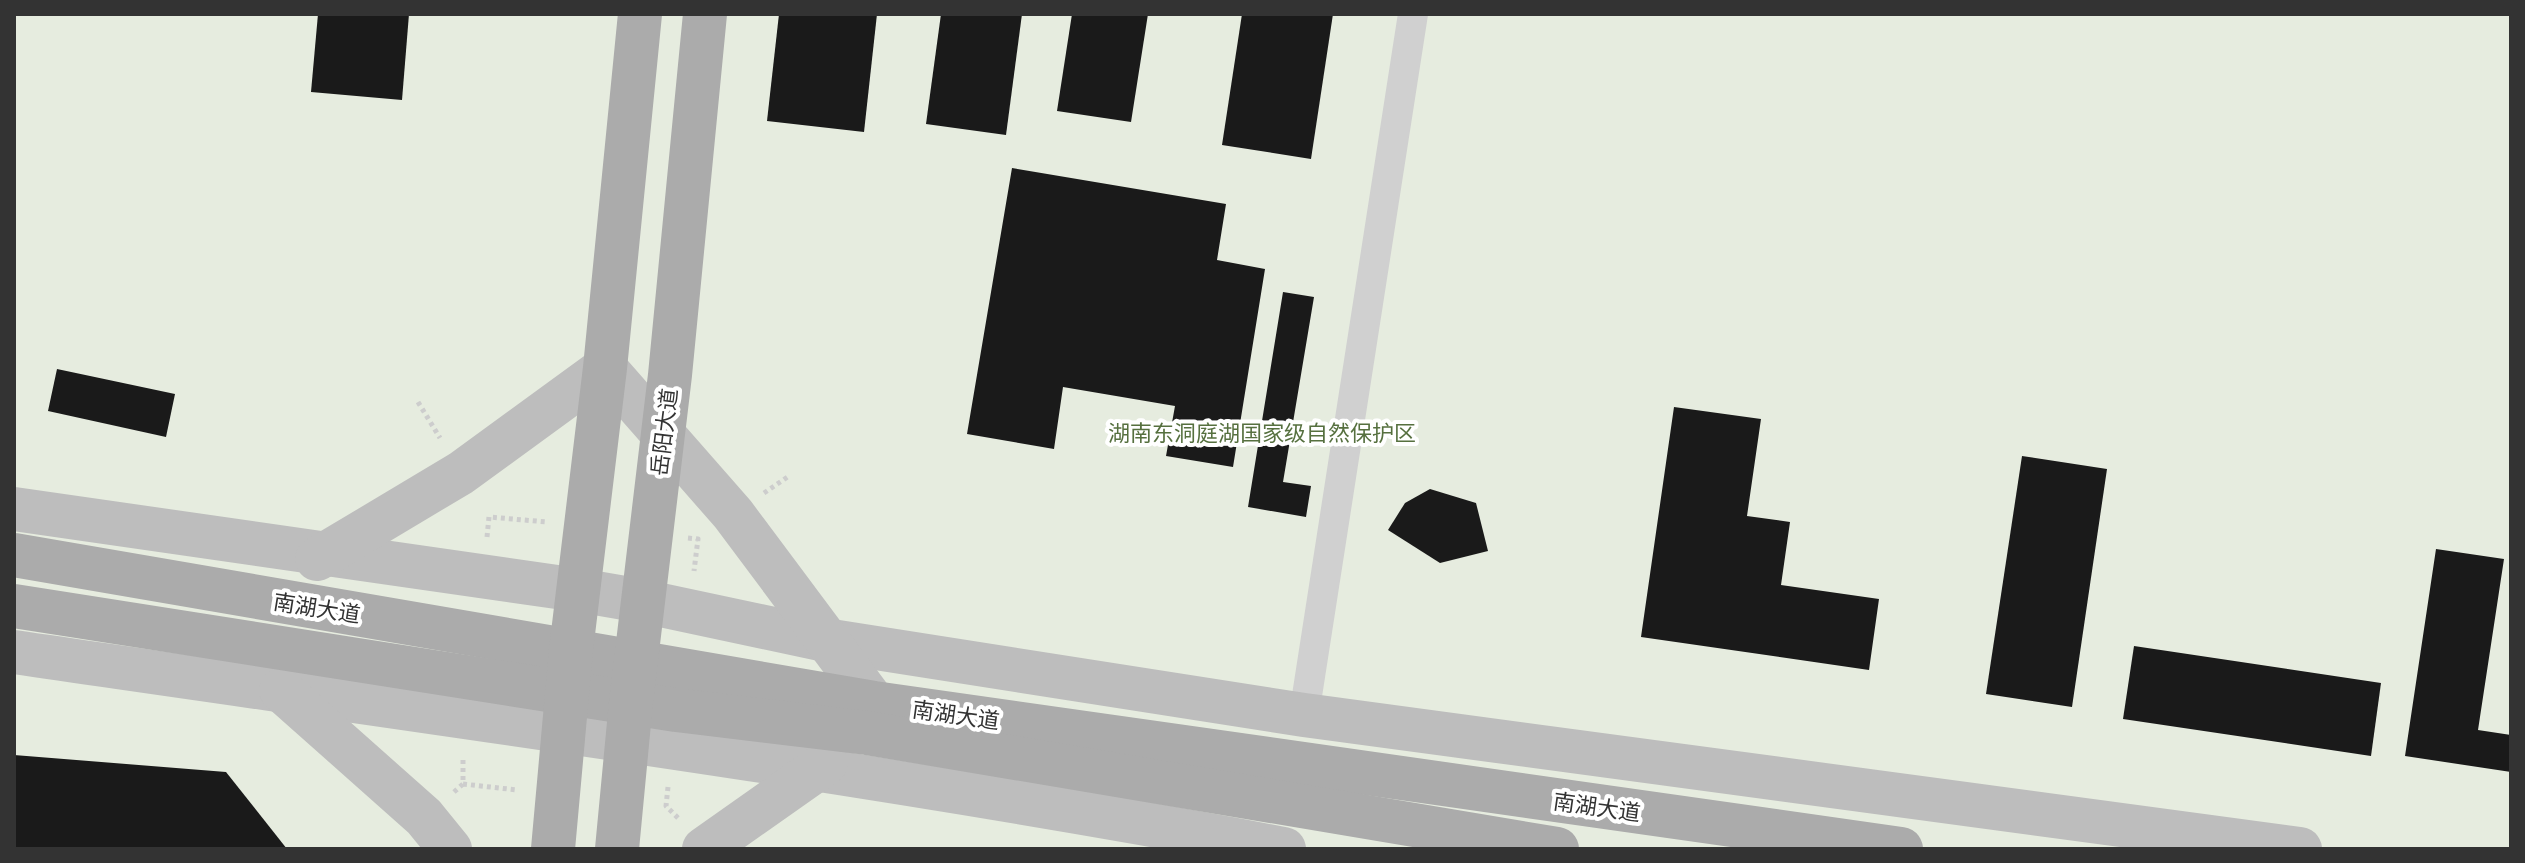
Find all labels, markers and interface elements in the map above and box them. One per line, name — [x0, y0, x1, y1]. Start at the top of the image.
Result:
street label: 岳阳大道 — [645, 387, 681, 477]
park label: 湖南东洞庭湖国家级自然保护区 — [1108, 419, 1416, 445]
street label: 南湖大道 — [272, 587, 362, 627]
street label: 南湖大道 — [911, 695, 1001, 733]
street label: 南湖大道 — [1552, 787, 1642, 825]

